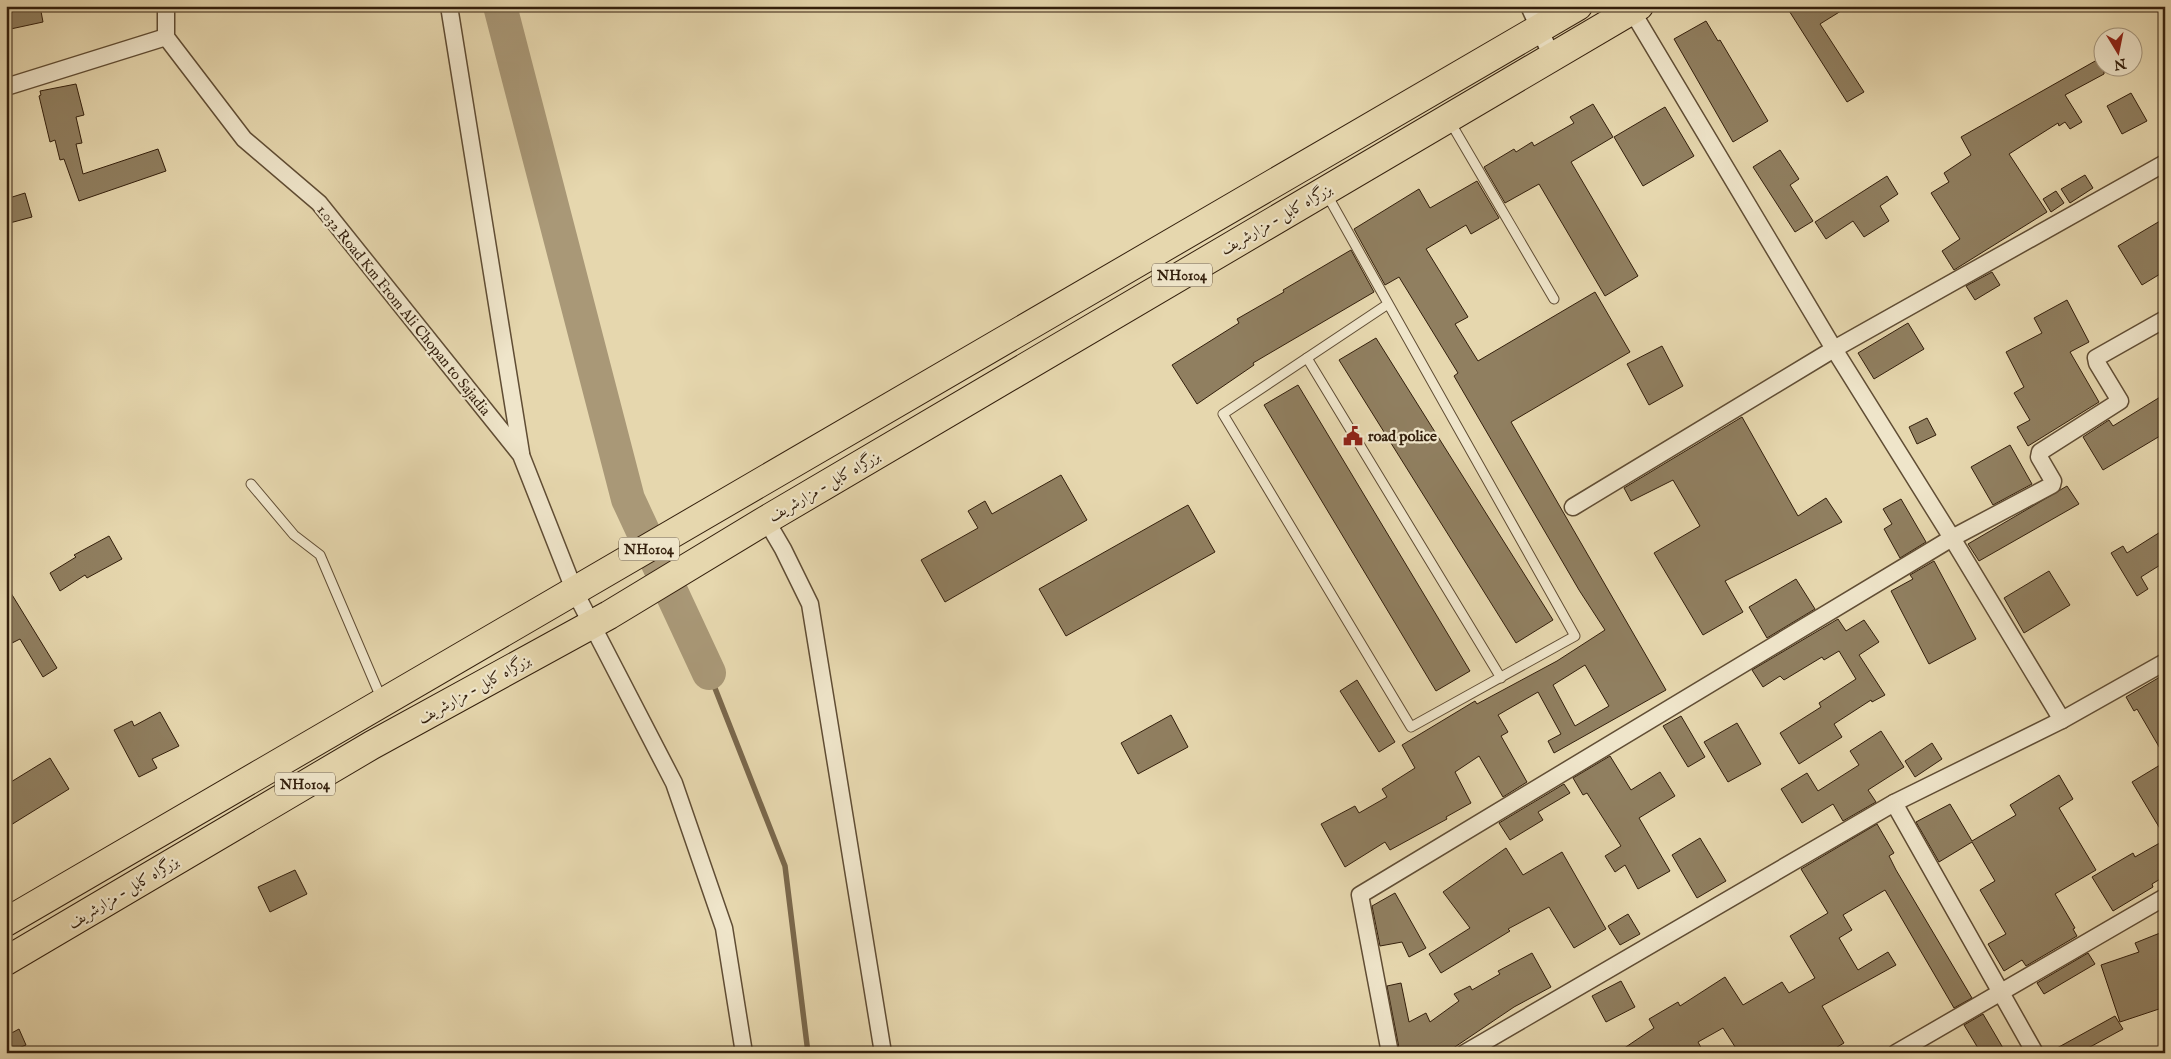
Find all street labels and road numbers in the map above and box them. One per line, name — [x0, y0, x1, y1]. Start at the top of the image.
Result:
street label: بزرگراه کابل - مزارشریف — [1217, 179, 1336, 260]
street label: 1.032 Road Km From Ali Chopan to Sajadia — [313, 201, 495, 420]
road number: NH0104 — [1152, 264, 1212, 286]
street label: بزرگراه کابل - مزارشریف — [765, 446, 884, 527]
road number: NH0104 — [619, 538, 679, 560]
street label: بزرگراه کابل - مزارشریف — [414, 650, 535, 729]
road number: NH0104 — [275, 772, 335, 796]
street label: بزرگراه کابل - مزارشریف — [64, 851, 183, 934]

